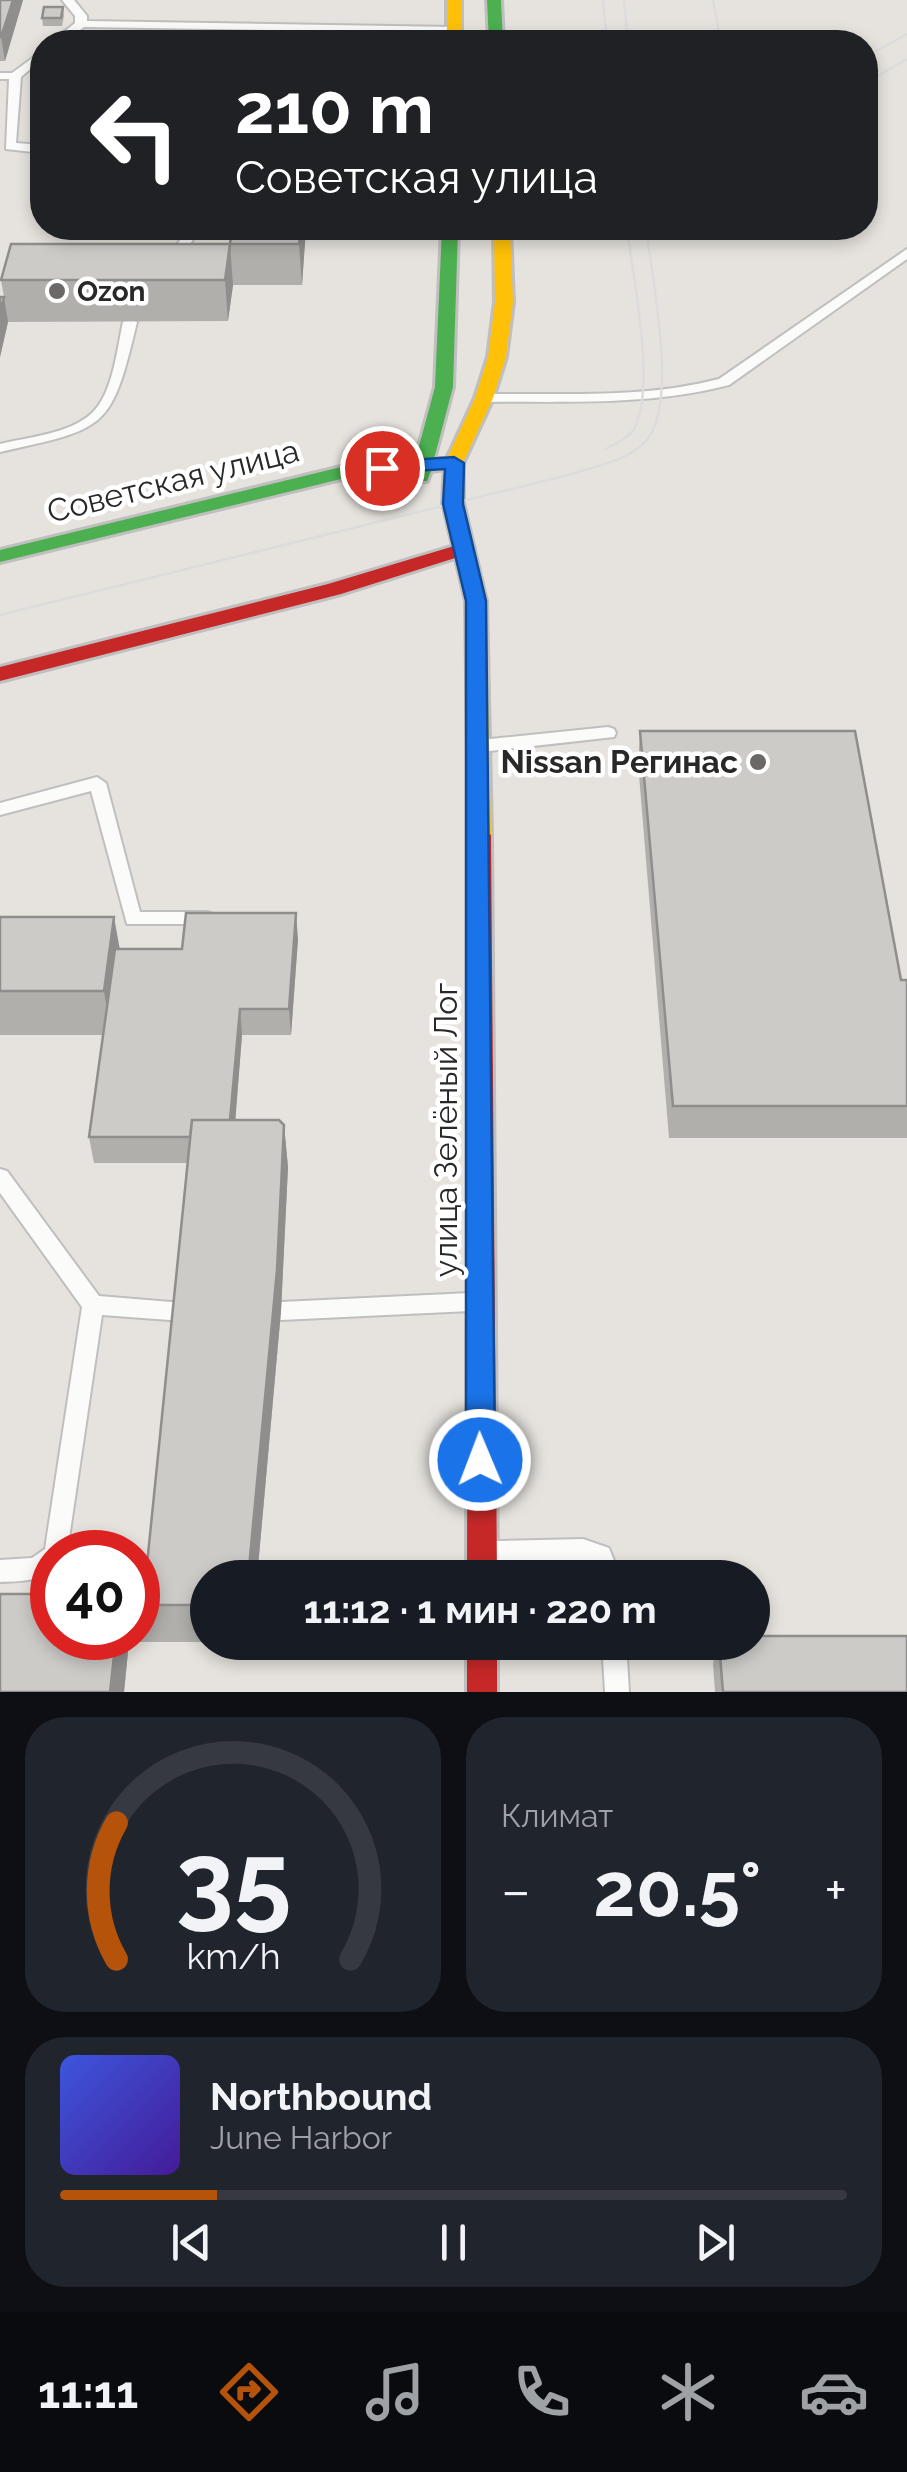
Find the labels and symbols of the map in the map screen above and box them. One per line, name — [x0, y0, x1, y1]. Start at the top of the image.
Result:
place label: Ozon — [77, 275, 146, 308]
marker: Ozon — [46, 280, 68, 302]
pin — [340, 426, 425, 511]
street label: Советская улица — [43, 431, 303, 530]
place label: Nissan Регинас — [500, 743, 738, 780]
marker: Nissan Регинас — [747, 751, 769, 773]
street label: улица Зелёный Лог — [427, 983, 464, 1277]
position arrow — [428, 1408, 532, 1512]
speed limit sign: 40 — [30, 1530, 160, 1660]

